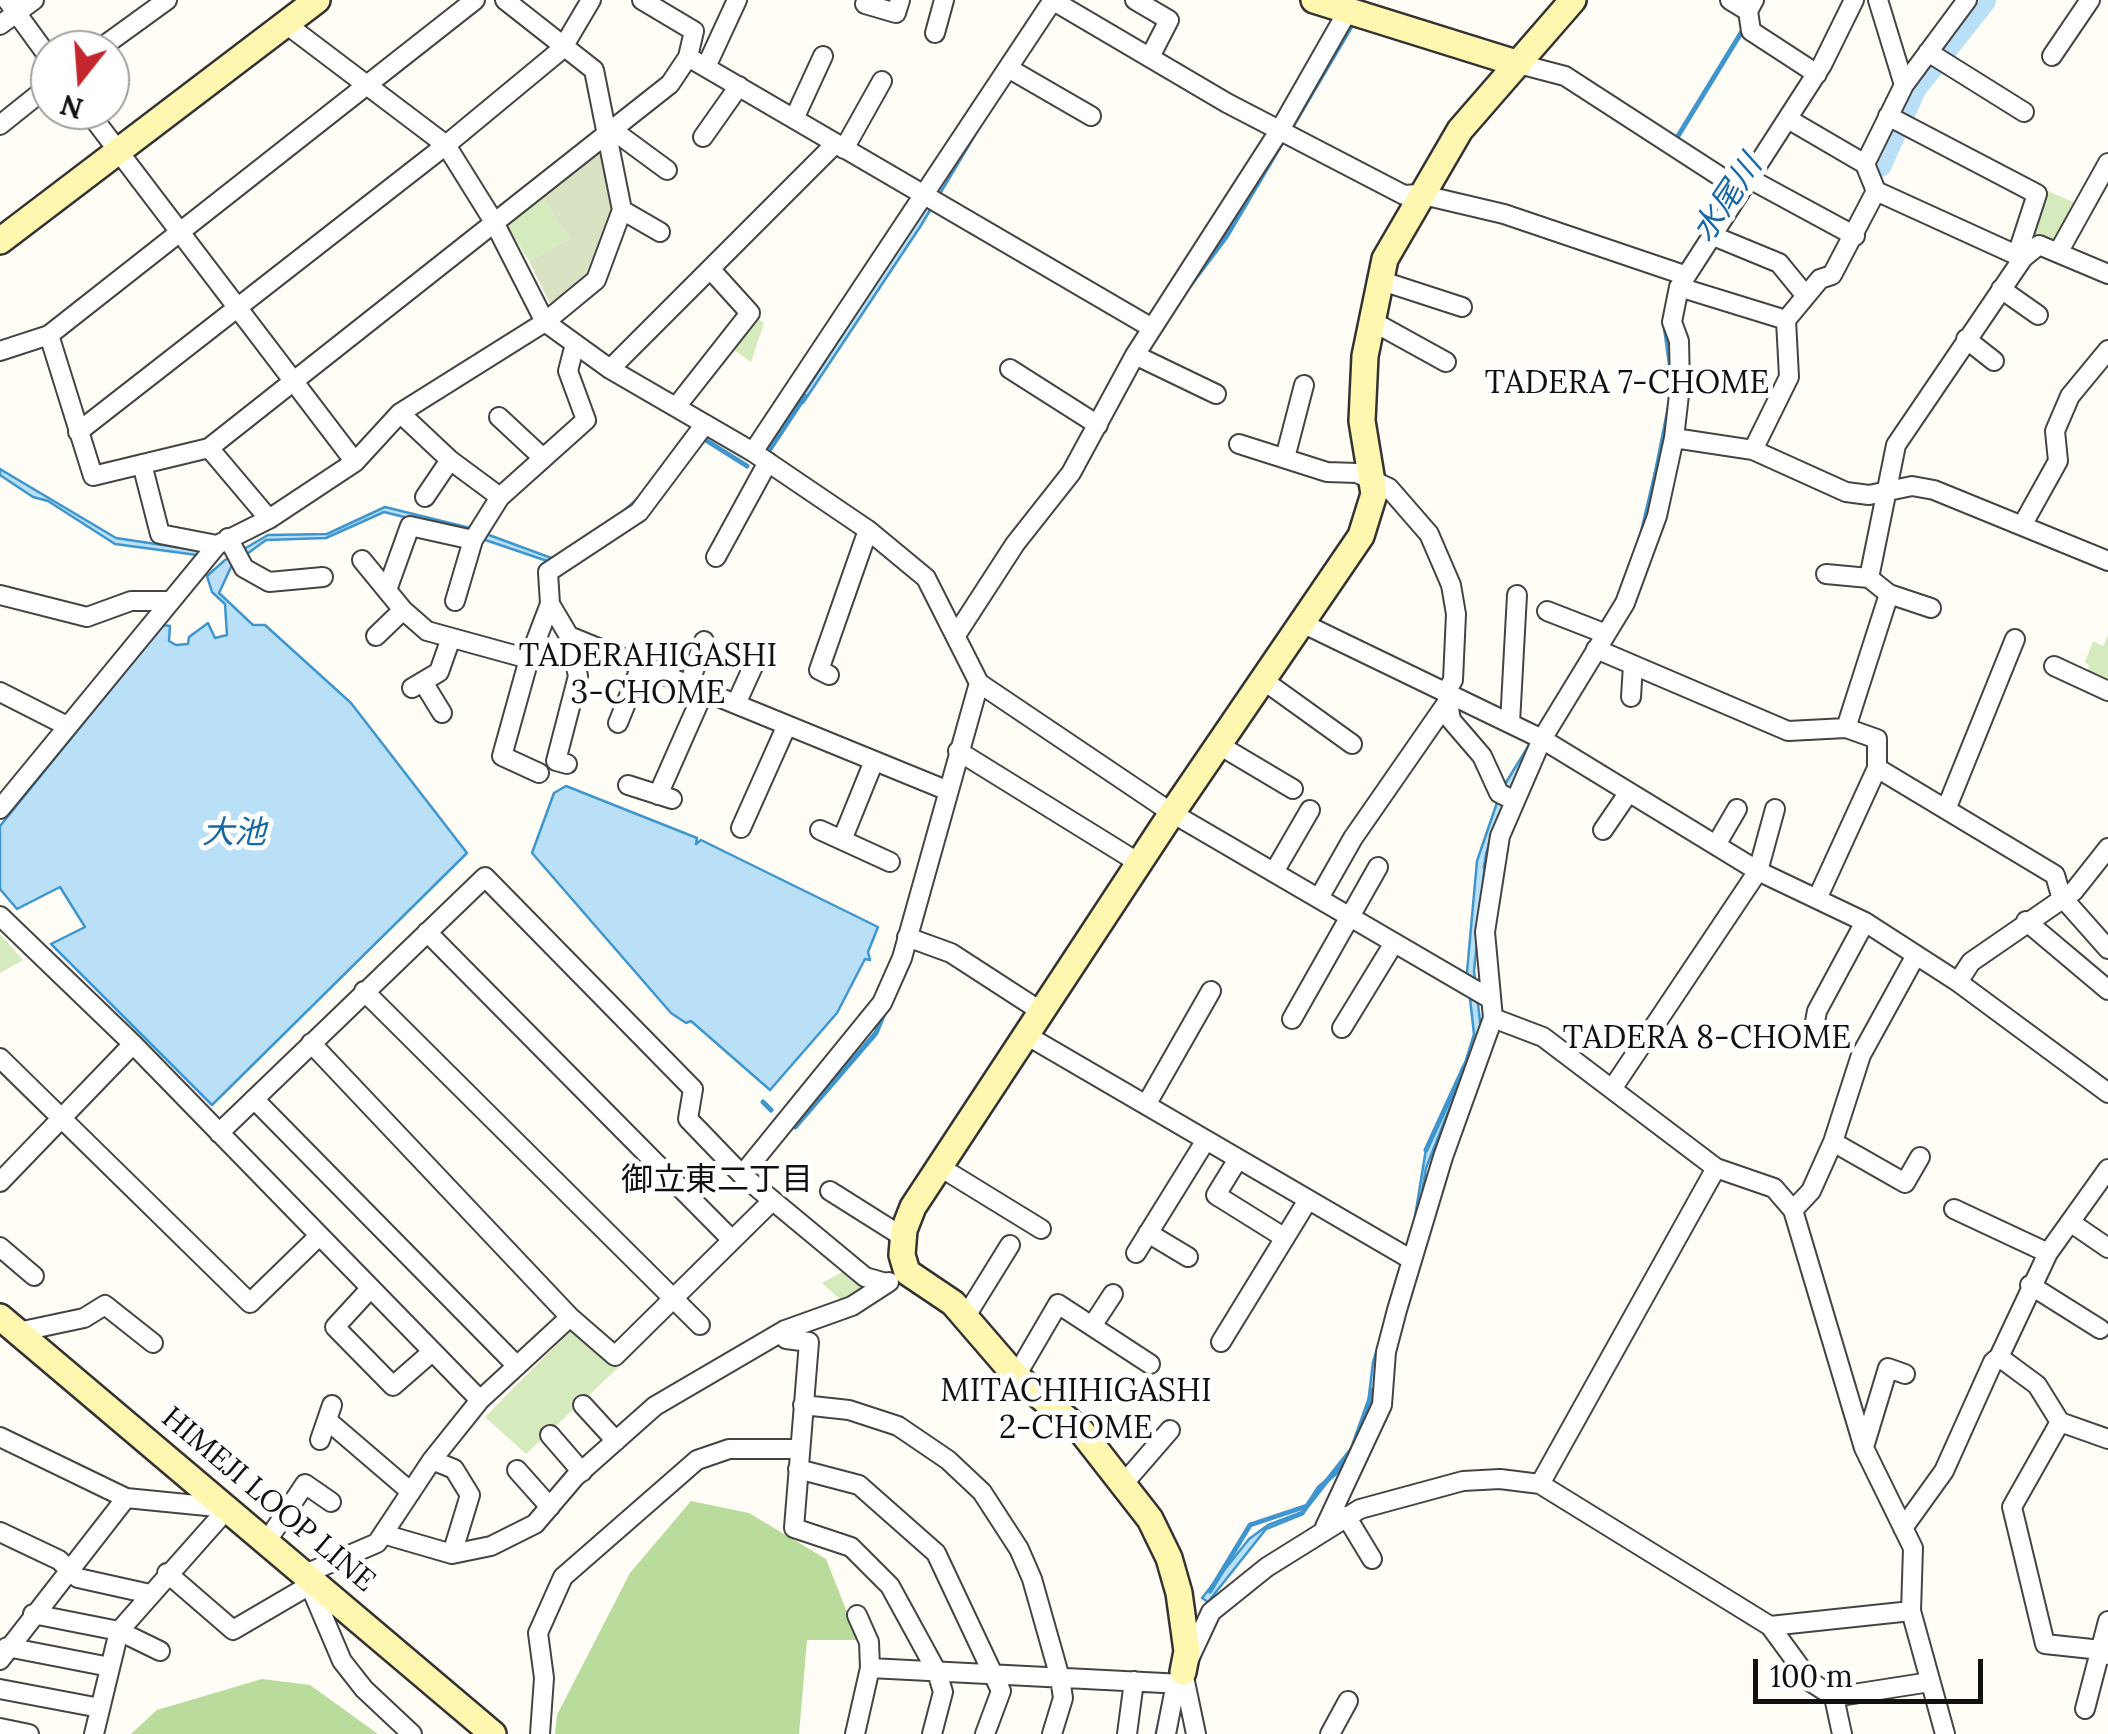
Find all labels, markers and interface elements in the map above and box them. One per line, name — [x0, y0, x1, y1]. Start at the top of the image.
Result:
north arrow — [30, 30, 130, 130]
text: N — [56, 86, 87, 127]
water label: 水尾川 — [1685, 148, 1771, 250]
district label: TADERA 7-CHOME — [1467, 365, 1787, 403]
district label: TADERAHIGASHI 3-CHOME — [503, 638, 793, 713]
water label: 大池 — [202, 815, 266, 853]
district label: TADERA 8-CHOME — [1545, 1020, 1869, 1058]
district label: 御立東二丁目 — [621, 1162, 813, 1200]
district label: MITACHIHIGASHI 2-CHOME — [923, 1373, 1229, 1448]
street label: HIMEJI LOOP LINE — [154, 1400, 382, 1600]
scale bar — [1758, 1639, 1988, 1701]
text: 100 m — [1770, 1657, 1853, 1695]

